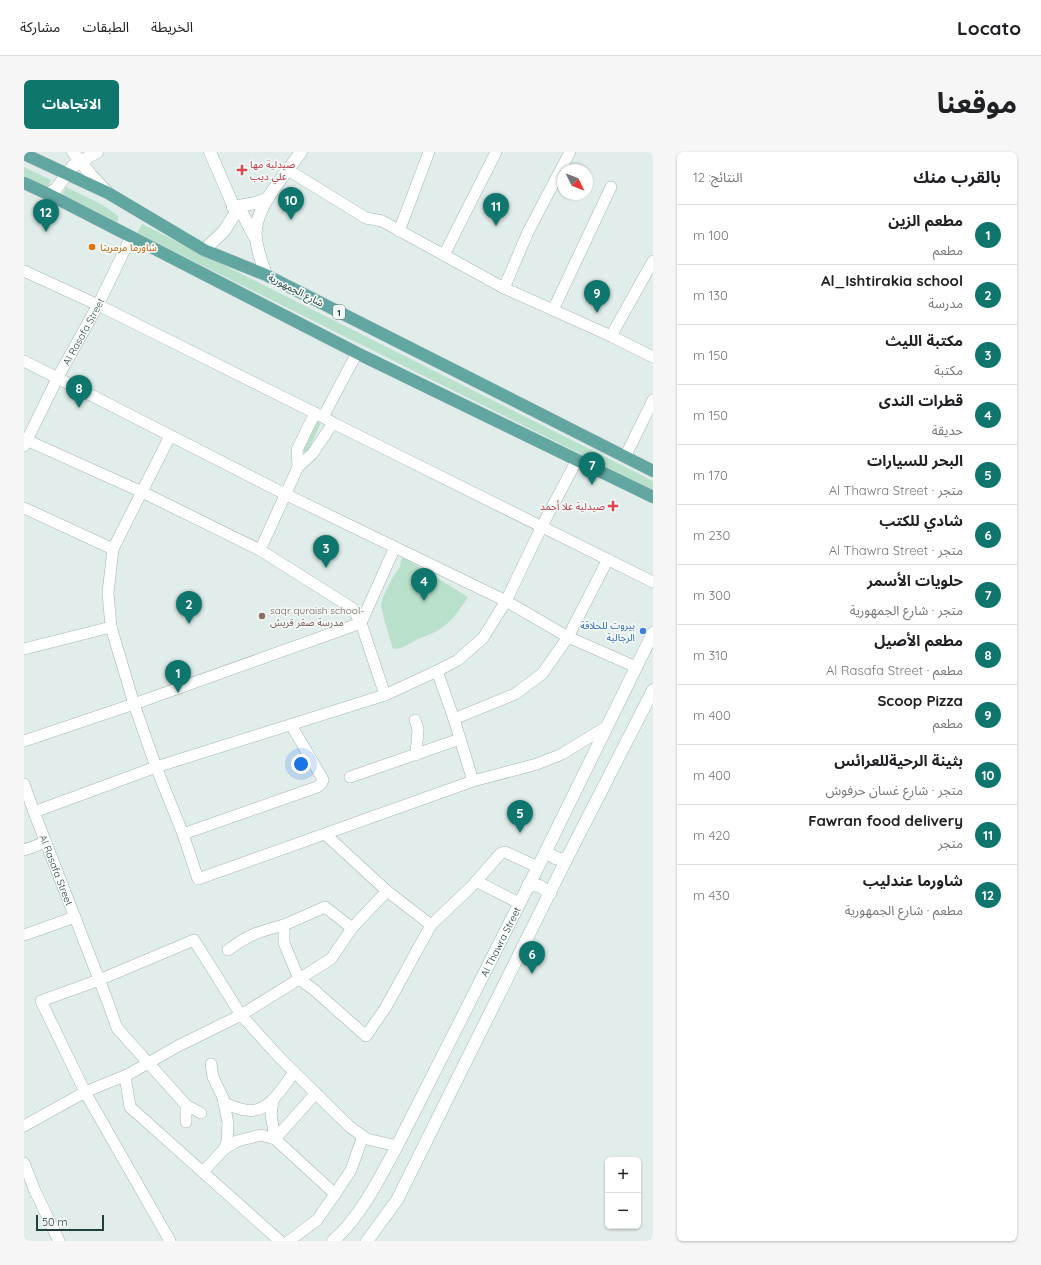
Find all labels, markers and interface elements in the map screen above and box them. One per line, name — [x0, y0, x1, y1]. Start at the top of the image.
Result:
text: Locato — [957, 16, 1021, 40]
text: مشاركة — [20, 18, 60, 36]
text: الطبقات — [82, 18, 129, 36]
text: الخريطة — [151, 18, 193, 36]
button: الاتجاهات — [24, 80, 119, 129]
text: موقعنا — [937, 85, 1017, 120]
place label: صيدلية مها علي ديب — [250, 158, 295, 184]
north arrow — [557, 164, 593, 200]
marker: صيدلية مها علي ديب — [237, 165, 247, 175]
text: بالقرب منك — [913, 166, 1001, 187]
text: النتائج: 12 — [693, 169, 743, 185]
pin: 10 — [278, 187, 304, 220]
pin: 11 — [483, 193, 509, 226]
pin: 12 — [33, 199, 59, 232]
text: مطعم الزين — [888, 211, 963, 230]
text: 100 m — [693, 227, 729, 243]
text: 1 — [985, 227, 991, 243]
place label: شاورما مرمريتا — [100, 241, 157, 254]
marker: شاورما مرمريتا — [87, 242, 97, 252]
text: مطعم — [933, 242, 963, 258]
street label: شارع الجمهورية — [266, 271, 326, 310]
text: Al_Ishtirakia school — [821, 271, 963, 290]
pin: 9 — [584, 280, 610, 313]
text: 130 m — [693, 287, 728, 303]
text: 2 — [984, 287, 992, 303]
street label: Al Rasafa Street — [59, 295, 107, 367]
text: مدرسة — [928, 295, 963, 311]
road number: 1 — [333, 305, 345, 319]
text: مكتبة الليث — [885, 331, 963, 350]
text: 150 m — [693, 347, 728, 363]
text: 3 — [985, 347, 992, 363]
text: مكتبة — [934, 362, 963, 378]
pin: 8 — [66, 375, 92, 408]
text: قطرات الندى — [879, 391, 963, 410]
text: 150 m — [693, 407, 728, 423]
text: 4 — [984, 407, 992, 423]
text: حديقة — [932, 422, 963, 438]
text: البحر للسيارات — [867, 451, 963, 470]
pin: 7 — [579, 452, 605, 485]
text: 170 m — [693, 467, 728, 483]
text: 5 — [984, 467, 992, 483]
text: متجر · Al Thawra Street — [829, 482, 963, 498]
place label: صيدلية علا أحمد — [540, 500, 605, 513]
marker: صيدلية علا أحمد — [608, 501, 618, 511]
text: شادي للكتب — [879, 511, 963, 530]
text: 230 m — [693, 527, 730, 543]
text: 6 — [984, 527, 992, 543]
pin: 3 — [313, 535, 339, 568]
text: متجر · Al Thawra Street — [829, 542, 963, 558]
pin: 4 — [411, 568, 437, 601]
text: حلويات الأسمر — [867, 571, 963, 590]
text: 300 m — [693, 587, 731, 603]
text: 7 — [984, 587, 992, 603]
pin: 2 — [176, 591, 202, 624]
text: متجر · شارع الجمهورية — [850, 602, 963, 618]
place label: saqr quraish school- مدرسة صقر قريش — [270, 604, 364, 629]
marker: saqr quraish school- مدرسة صقر قريش — [257, 611, 267, 621]
place label: بيروت للحلاقة الرجالية — [580, 619, 635, 644]
marker: بيروت للحلاقة الرجالية — [638, 626, 648, 636]
text: مطعم الأصيل — [874, 631, 963, 650]
text: 310 m — [693, 647, 728, 663]
text: 8 — [984, 647, 992, 663]
pin: 1 — [165, 660, 191, 693]
text: مطعم · Al Rasafa Street — [826, 662, 963, 678]
text: Scoop Pizza — [877, 691, 963, 710]
text: 400 m — [693, 707, 731, 723]
text: 9 — [984, 707, 992, 723]
text: مطعم — [933, 715, 963, 731]
text: بثينة الرحيةللعرائس — [834, 751, 963, 770]
your location — [291, 754, 311, 774]
text: 400 m — [693, 767, 731, 783]
text: 10 — [981, 767, 995, 783]
text: متجر · شارع غسان حرفوش — [825, 782, 963, 798]
pin: 5 — [507, 800, 533, 833]
text: Fawran food delivery — [808, 811, 963, 830]
text: 420 m — [693, 827, 730, 843]
text: 11 — [983, 827, 993, 843]
street label: Al Rasafa Street — [37, 833, 76, 908]
text: متجر — [938, 835, 963, 851]
text: شاورما عندليب — [863, 871, 963, 890]
text: 430 m — [693, 887, 730, 903]
text: 12 — [982, 887, 994, 903]
text: مطعم · شارع الجمهورية — [845, 902, 963, 918]
street label: Al Thawra Street — [477, 904, 524, 979]
pin: 6 — [519, 941, 545, 974]
map controls — [605, 1157, 641, 1229]
button: + — [605, 1157, 641, 1193]
button: − — [605, 1193, 641, 1229]
scale bar — [36, 1213, 104, 1232]
text: 50 m — [42, 1215, 68, 1229]

